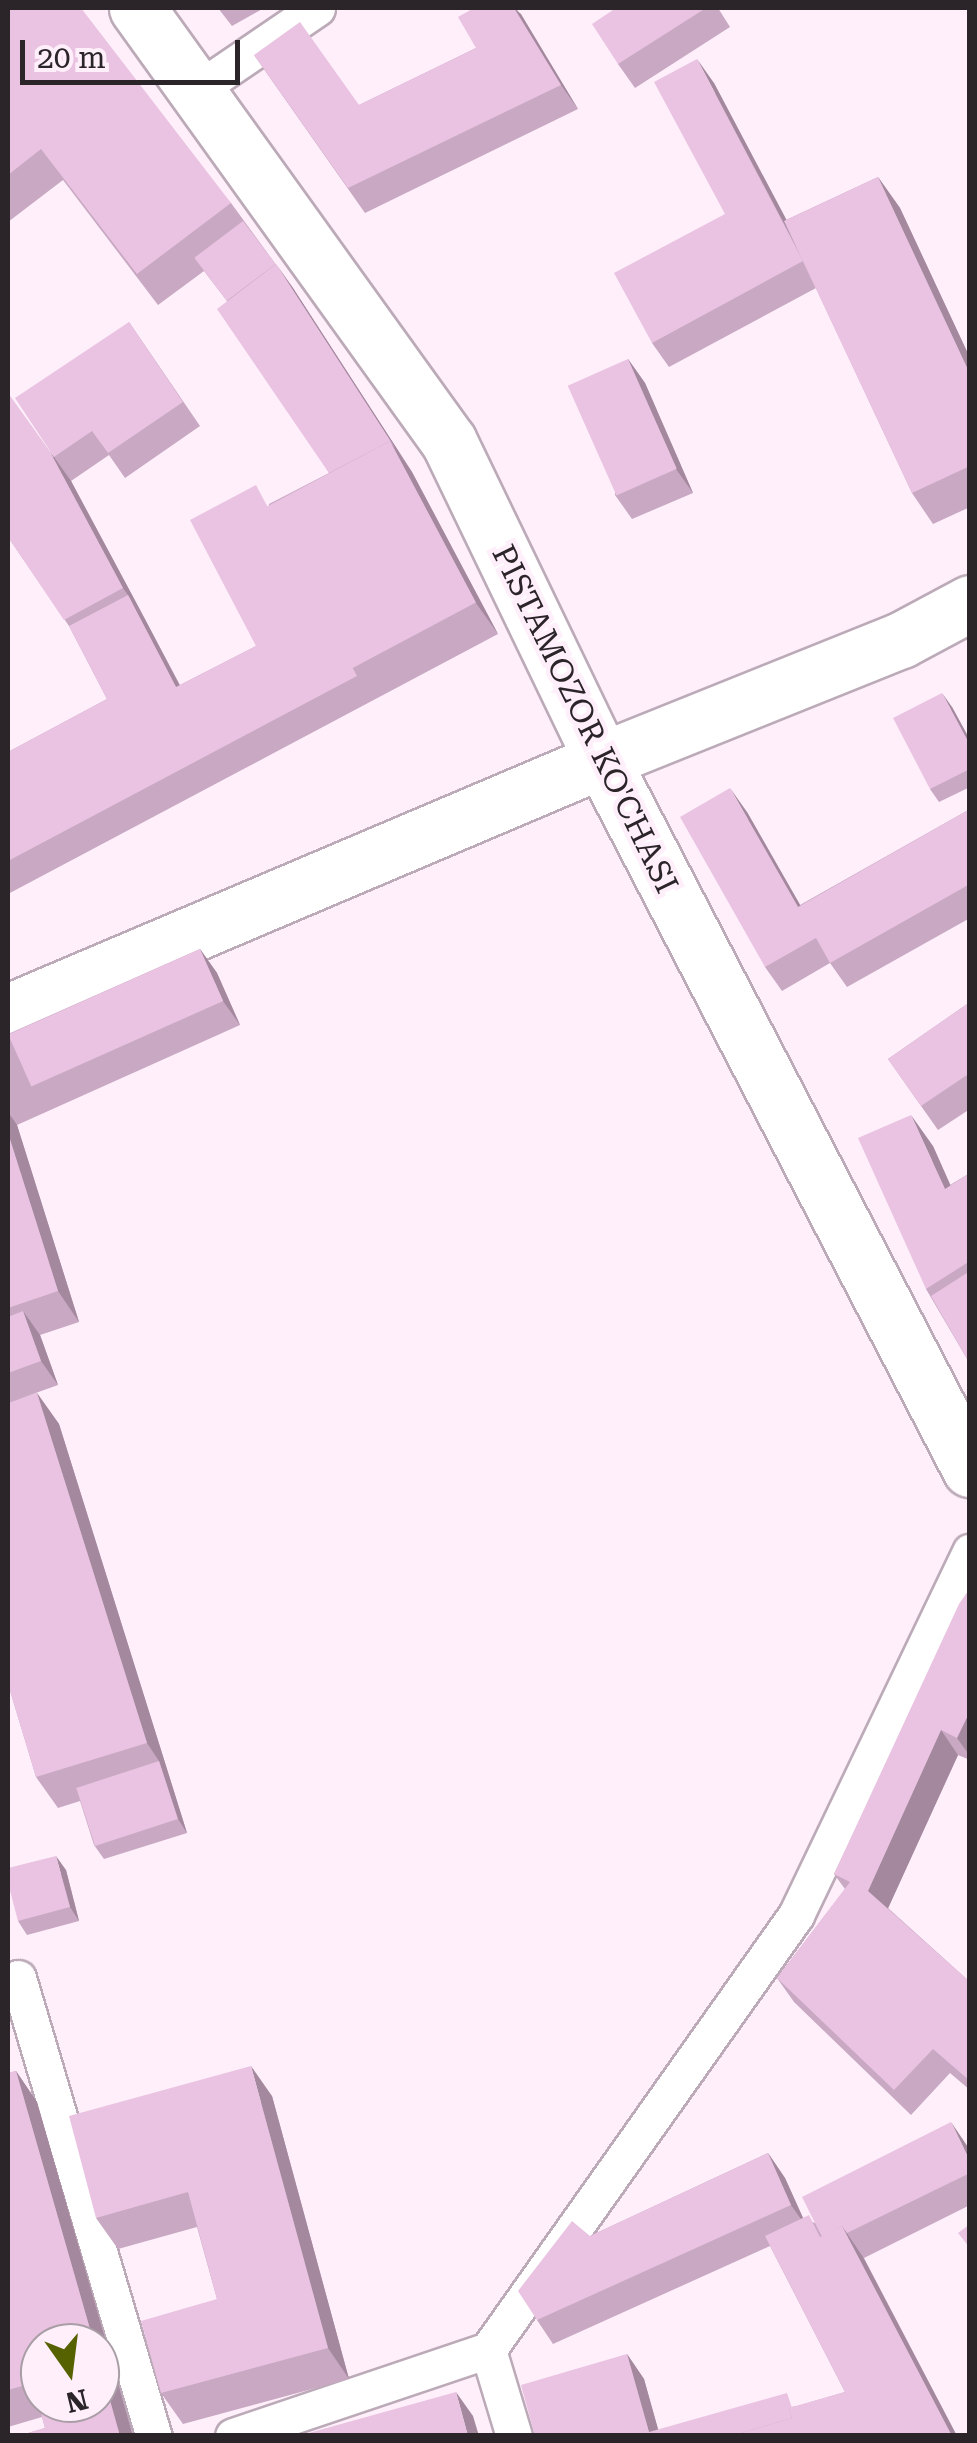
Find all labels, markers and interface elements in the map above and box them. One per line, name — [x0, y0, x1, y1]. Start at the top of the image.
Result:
scale bar — [25, 20, 245, 82]
text: 20 m — [37, 40, 106, 75]
street label: PISTAMOZOR KO'CHASI — [484, 539, 686, 899]
north arrow — [20, 2323, 120, 2423]
text: N — [62, 2382, 91, 2419]

